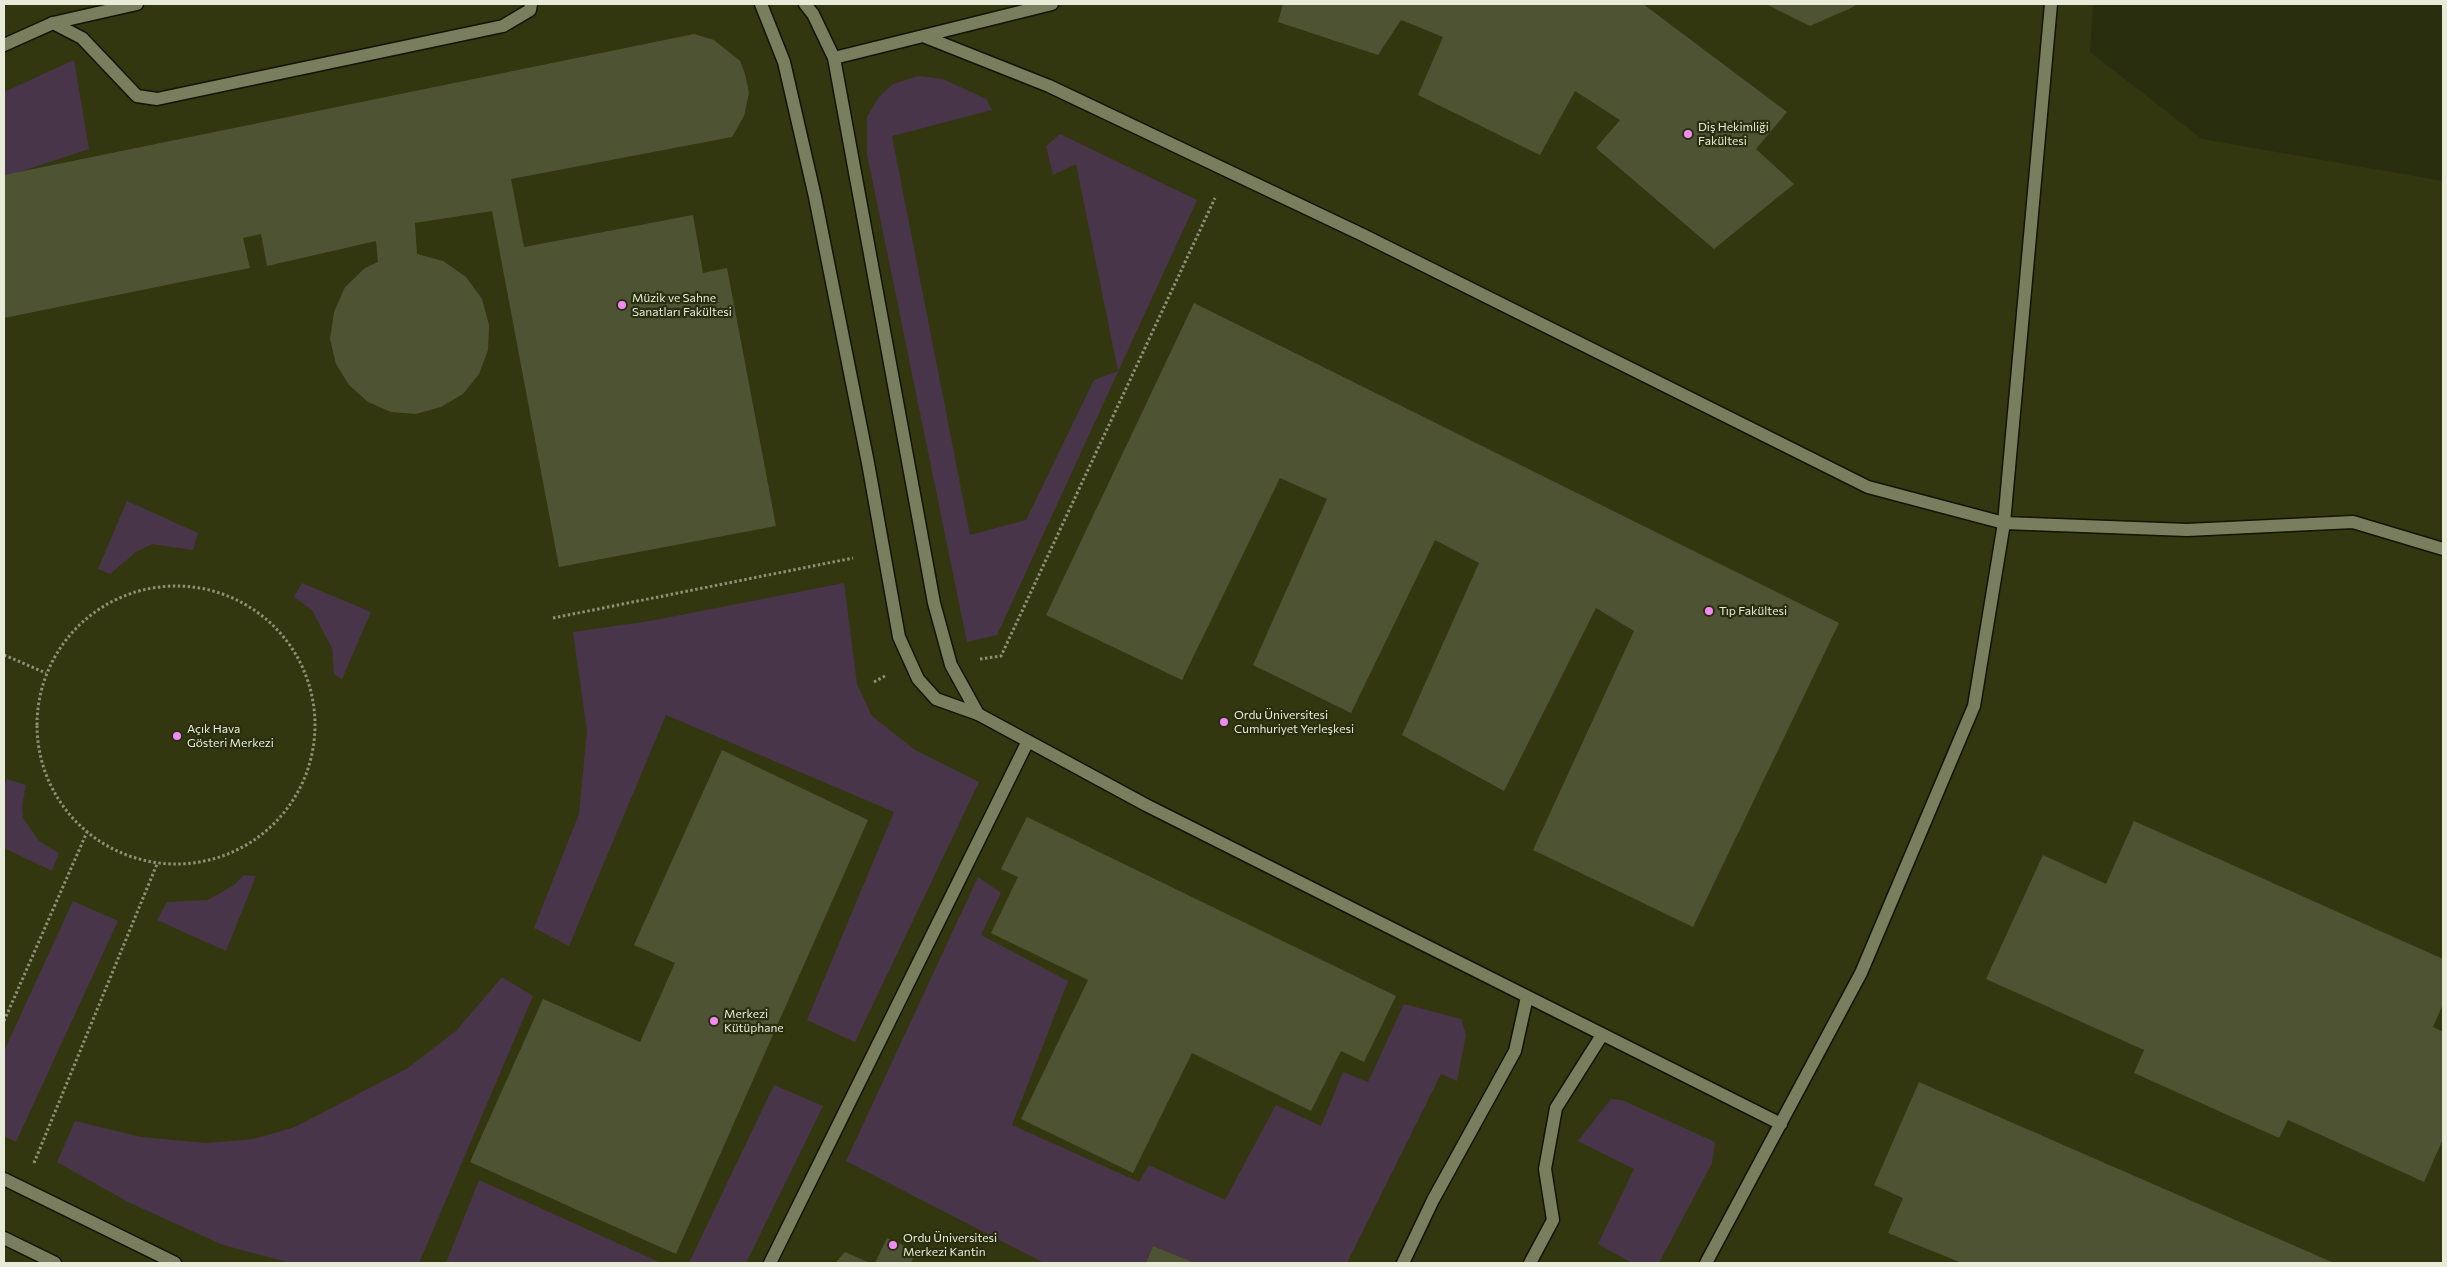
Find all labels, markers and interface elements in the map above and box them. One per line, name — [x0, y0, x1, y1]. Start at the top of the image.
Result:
place label: Diş Hekimliği Fakültesi — [1698, 120, 1769, 148]
marker: Diş Hekimliği Fakültesi — [1682, 128, 1694, 140]
place label: Müzik ve Sahne Sanatları Fakültesi — [632, 291, 732, 319]
marker: Müzik ve Sahne Sanatları Fakültesi — [616, 299, 628, 311]
place label: Tıp Fakültesi — [1719, 604, 1787, 618]
marker: Tıp Fakültesi — [1703, 605, 1715, 617]
place label: Ordu Üniversitesi Cumhuriyet Yerleşkesi — [1234, 708, 1354, 736]
marker: Ordu Üniversitesi Cumhuriyet Yerleşkesi — [1218, 716, 1230, 728]
place label: Açık Hava Gösteri Merkezi — [187, 722, 274, 750]
marker: Açık Hava Gösteri Merkezi — [171, 730, 183, 742]
place label: Merkezi Kütüphane — [724, 1007, 784, 1035]
marker: Merkezi Kütüphane — [708, 1015, 720, 1027]
place label: Ordu Üniversitesi Merkezi Kantin — [903, 1231, 997, 1259]
marker: Ordu Üniversitesi Merkezi Kantin — [887, 1239, 899, 1251]

